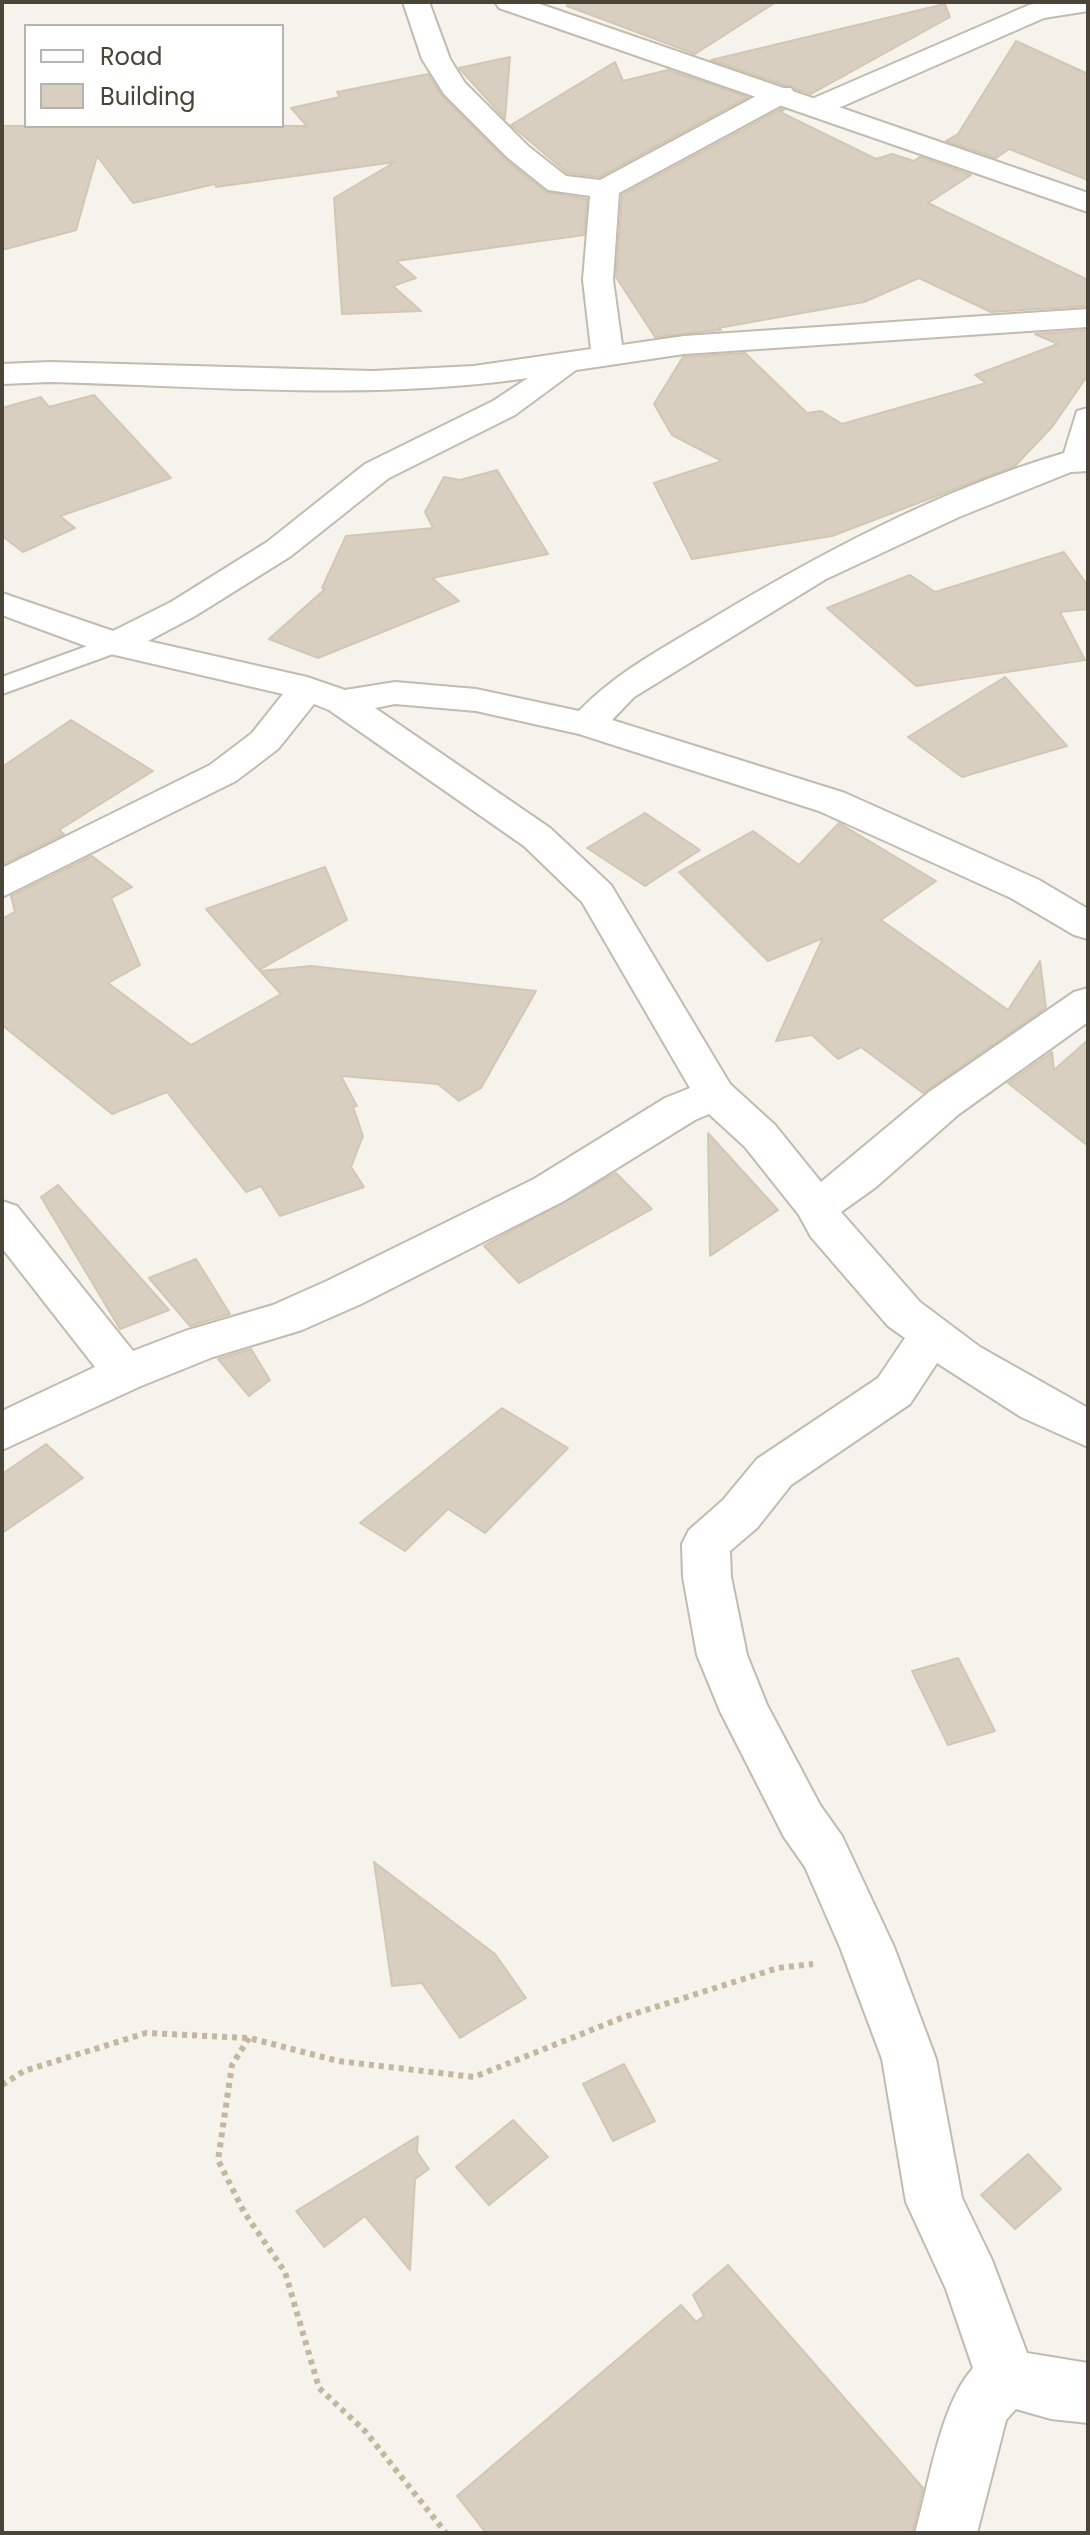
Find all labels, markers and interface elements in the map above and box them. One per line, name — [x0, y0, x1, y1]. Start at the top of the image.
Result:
legend — [24, 24, 284, 128]
text: Road — [100, 40, 162, 73]
text: Building — [100, 80, 196, 113]

